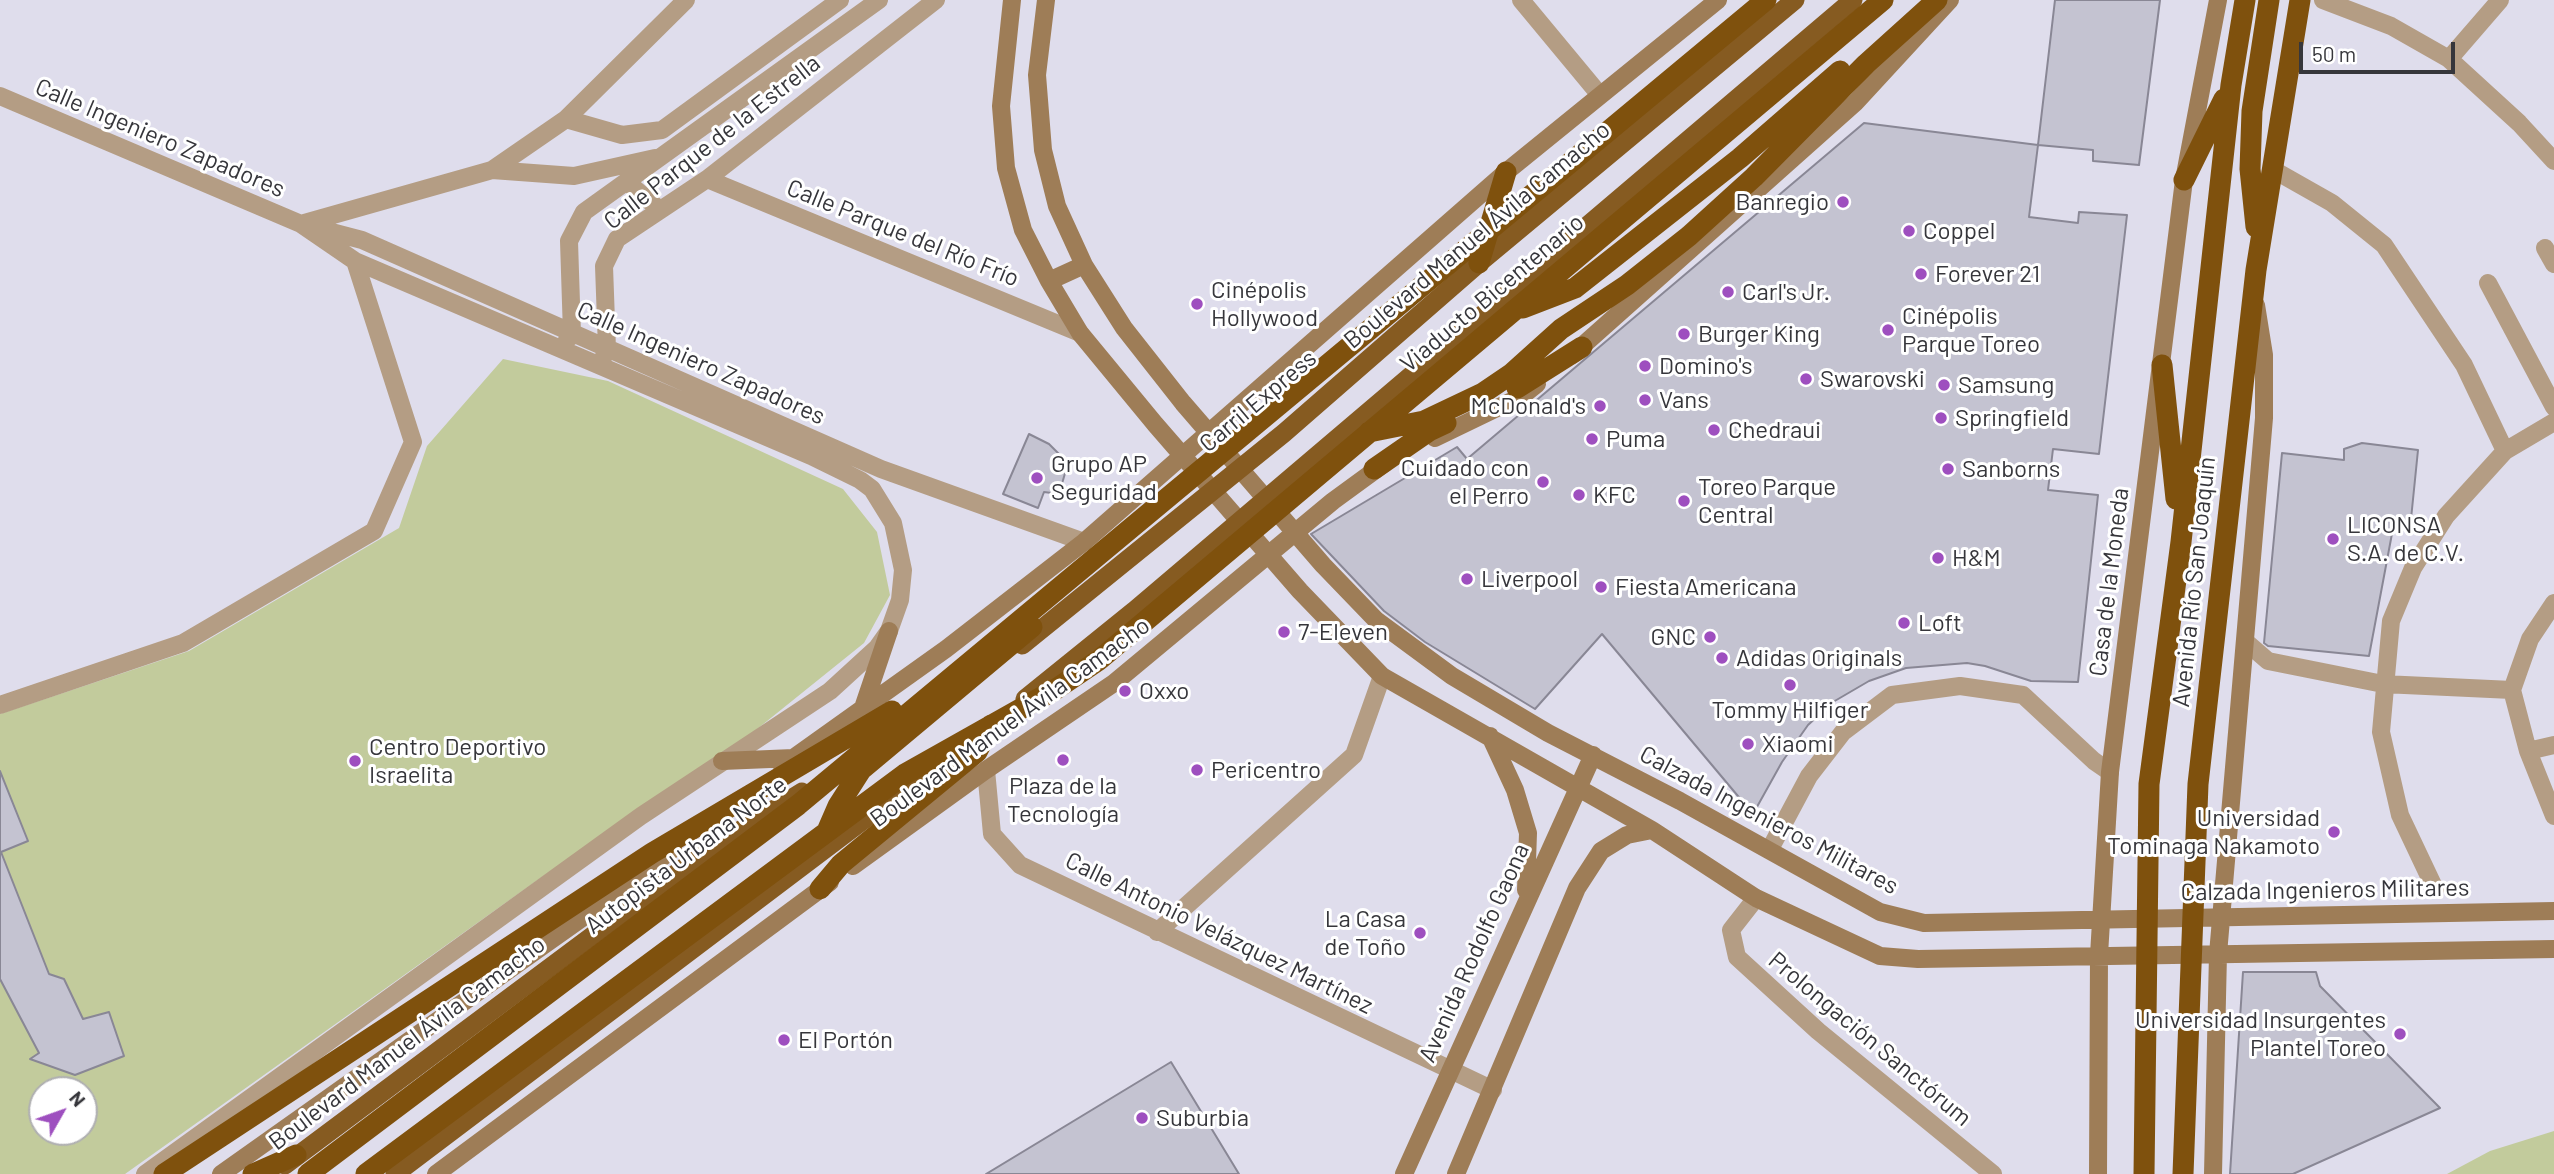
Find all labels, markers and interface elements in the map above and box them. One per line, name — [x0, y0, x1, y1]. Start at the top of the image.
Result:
scale bar — [2302, 28, 2458, 72]
text: 50 m — [2312, 41, 2356, 66]
street label: Calle Parque de la Estrella — [598, 49, 826, 235]
street label: Calle Ingeniero Zapadores — [31, 72, 289, 204]
street label: Boulevard Manuel Ávila Camacho — [1338, 115, 1616, 355]
street label: Calle Parque del Río Frío — [783, 173, 1023, 293]
place label: Banregio — [1735, 188, 1829, 216]
marker: Banregio — [1835, 194, 1851, 210]
street label: Viaducto Bicentenario — [1394, 208, 1590, 378]
place label: Coppel — [1923, 217, 1995, 245]
marker: Coppel — [1901, 223, 1917, 239]
place label: Forever 21 — [1935, 260, 2040, 288]
marker: Forever 21 — [1913, 266, 1929, 282]
place label: Cinépolis Hollywood — [1211, 276, 1318, 332]
place label: Carl's Jr. — [1742, 278, 1830, 306]
marker: Carl's Jr. — [1720, 284, 1736, 300]
street label: Calle Ingeniero Zapadores — [573, 295, 829, 431]
marker: Cinépolis Hollywood — [1189, 296, 1205, 312]
place label: Cinépolis Parque Toreo — [1902, 302, 2040, 358]
place label: Burger King — [1698, 320, 1820, 348]
marker: Cinépolis Parque Toreo — [1880, 322, 1896, 338]
marker: Burger King — [1676, 326, 1692, 342]
street label: Carril Express — [1194, 344, 1322, 458]
place label: Domino's — [1659, 352, 1753, 380]
marker: Domino's — [1637, 358, 1653, 374]
place label: Swarovski — [1820, 365, 1925, 393]
marker: Swarovski — [1798, 371, 1814, 387]
place label: Samsung — [1958, 371, 2054, 399]
marker: Samsung — [1936, 377, 1952, 393]
place label: Vans — [1659, 386, 1709, 414]
place label: McDonald's — [1471, 392, 1586, 420]
marker: Vans — [1637, 392, 1653, 408]
marker: McDonald's — [1592, 398, 1608, 414]
place label: Springfield — [1955, 404, 2069, 432]
marker: Springfield — [1933, 410, 1949, 426]
place label: Chedraui — [1728, 416, 1821, 444]
marker: Chedraui — [1706, 422, 1722, 438]
place label: Puma — [1606, 425, 1665, 453]
marker: Puma — [1584, 431, 1600, 447]
place label: Grupo AP Seguridad — [1051, 450, 1157, 506]
place label: Cuidado con el Perro — [1401, 454, 1529, 510]
place label: Sanborns — [1962, 455, 2060, 483]
street label: Avenida Río San Joaquín — [2167, 455, 2221, 709]
marker: Sanborns — [1940, 461, 1956, 477]
marker: Grupo AP Seguridad — [1029, 470, 1045, 486]
place label: Toreo Parque Central — [1698, 473, 1836, 529]
marker: Cuidado con el Perro — [1535, 474, 1551, 490]
place label: KFC — [1593, 481, 1636, 509]
street label: Casa de la Moneda — [2083, 486, 2135, 678]
marker: KFC — [1571, 487, 1587, 503]
marker: Toreo Parque Central — [1676, 493, 1692, 509]
place label: LICONSA S.A. de C.V. — [2347, 511, 2464, 567]
marker: LICONSA S.A. de C.V. — [2325, 531, 2341, 547]
place label: H&M — [1952, 544, 2001, 572]
marker: H&M — [1930, 550, 1946, 566]
place label: Liverpool — [1481, 565, 1578, 593]
marker: Liverpool — [1459, 571, 1475, 587]
place label: Fiesta Americana — [1615, 573, 1796, 601]
marker: Fiesta Americana — [1593, 579, 1609, 595]
place label: Loft — [1918, 609, 1962, 637]
street label: Boulevard Manuel Ávila Camacho — [865, 611, 1155, 833]
marker: Loft — [1896, 615, 1912, 631]
place label: 7-Eleven — [1298, 618, 1388, 646]
place label: GNC — [1650, 623, 1696, 651]
marker: 7-Eleven — [1276, 624, 1292, 640]
marker: GNC — [1702, 629, 1718, 645]
place label: Adidas Originals — [1736, 644, 1902, 672]
marker: Adidas Originals — [1714, 650, 1730, 666]
place label: Oxxo — [1139, 677, 1189, 705]
marker: Tommy Hilfiger — [1782, 677, 1798, 693]
marker: Oxxo — [1117, 683, 1133, 699]
place label: Tommy Hilfiger — [1712, 696, 1868, 724]
place label: Xiaomi — [1762, 730, 1834, 758]
place label: Centro Deportivo Israelita — [369, 733, 546, 789]
marker: Xiaomi — [1740, 736, 1756, 752]
street label: Calzada Ingenieros Militares — [1635, 740, 1903, 900]
marker: Plaza de la Tecnología — [1055, 752, 1071, 768]
marker: Centro Deportivo Israelita — [347, 753, 363, 769]
place label: Pericentro — [1211, 756, 1321, 784]
marker: Pericentro — [1189, 762, 1205, 778]
street label: Autopista Urbana Norte — [580, 770, 792, 940]
place label: Plaza de la Tecnología — [1007, 772, 1119, 828]
place label: Universidad Tominaga Nakamoto — [2107, 804, 2320, 860]
marker: Universidad Tominaga Nakamoto — [2326, 824, 2342, 840]
street label: Avenida Rodolfo Gaona — [1413, 839, 1535, 1067]
street label: Calle Antonio Velázquez Martínez — [1061, 846, 1377, 1020]
street label: Calzada Ingenieros Militares — [2180, 873, 2470, 907]
place label: La Casa de Toño — [1324, 905, 1406, 961]
marker: La Casa de Toño — [1412, 925, 1428, 941]
street label: Boulevard Manuel Ávila Camacho — [263, 930, 551, 1156]
street label: Prolongación Sanctórum — [1763, 946, 1977, 1132]
place label: Universidad Insurgentes Plantel Toreo — [2135, 1006, 2386, 1062]
place label: El Portón — [798, 1026, 893, 1054]
marker: Universidad Insurgentes Plantel Toreo — [2392, 1026, 2408, 1042]
marker: El Portón — [776, 1032, 792, 1048]
north arrow — [28, 1076, 98, 1146]
text: N — [65, 1086, 91, 1111]
place label: Suburbia — [1156, 1104, 1249, 1132]
marker: Suburbia — [1134, 1110, 1150, 1126]

